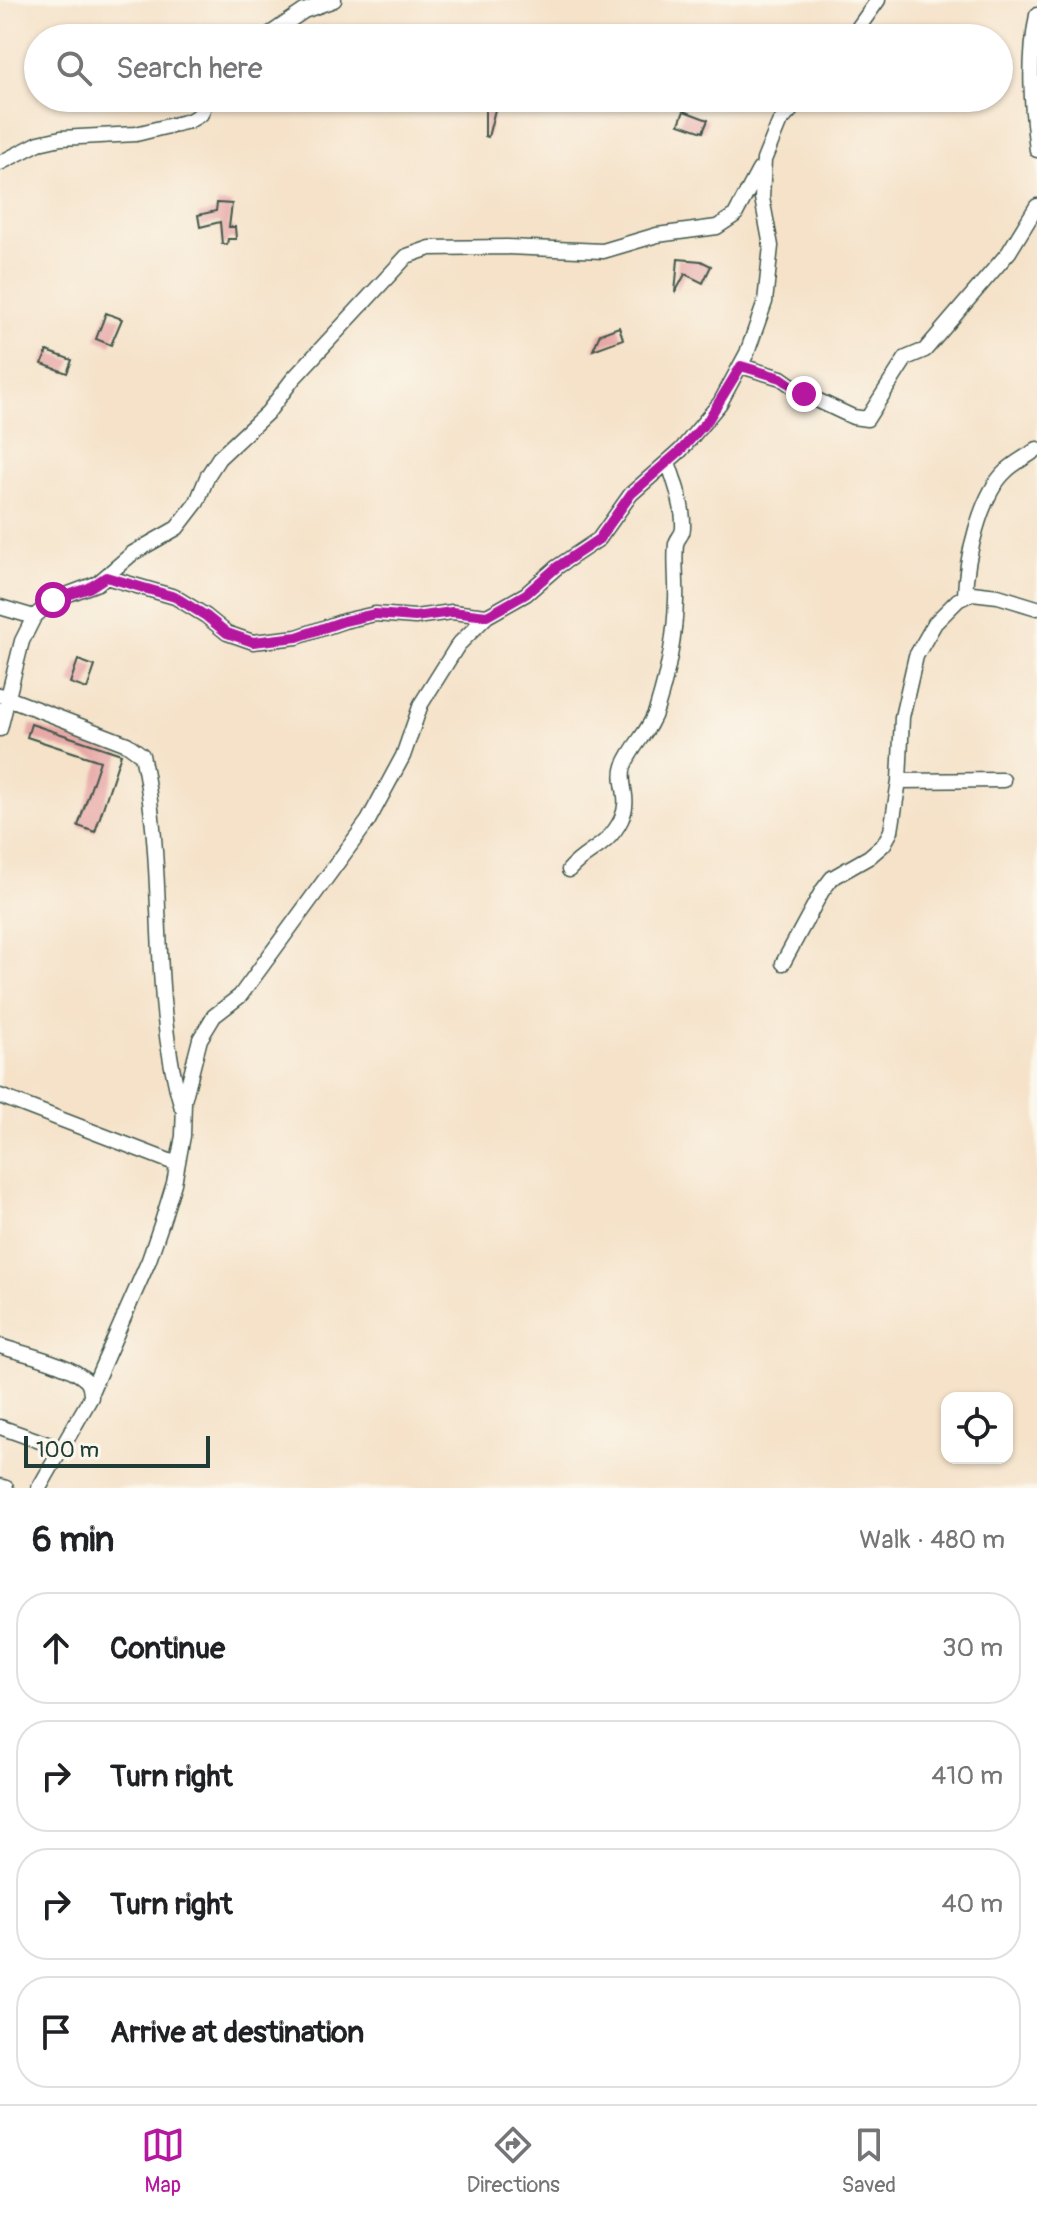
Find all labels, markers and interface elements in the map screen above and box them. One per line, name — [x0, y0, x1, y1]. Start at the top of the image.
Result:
search box — [24, 24, 1013, 112]
icon: search — [52, 46, 96, 90]
text: Search here — [116, 50, 263, 87]
route end — [786, 376, 822, 412]
route start — [35, 582, 71, 618]
map controls — [941, 1392, 1013, 1464]
button: locate — [941, 1392, 1013, 1464]
scale bar — [24, 1432, 210, 1468]
text: 100 m — [36, 1436, 99, 1464]
text: 6 min — [32, 1519, 114, 1562]
text: Walk · 480 m — [859, 1524, 1005, 1556]
icon: ahead — [34, 1626, 78, 1670]
text: Continue — [110, 1630, 225, 1667]
text: 30 m — [942, 1632, 1003, 1664]
icon: right — [34, 1754, 78, 1798]
text: Turn right — [110, 1758, 233, 1795]
text: 410 m — [931, 1760, 1003, 1792]
icon: right — [34, 1882, 78, 1926]
text: Turn right — [110, 1886, 233, 1923]
text: 40 m — [941, 1888, 1003, 1920]
icon: arrive — [34, 2010, 78, 2054]
text: Arrive at destination — [110, 2014, 364, 2051]
tab: Map — [141, 2123, 185, 2199]
tab: Directions — [467, 2123, 560, 2199]
tab: Saved — [842, 2123, 896, 2199]

